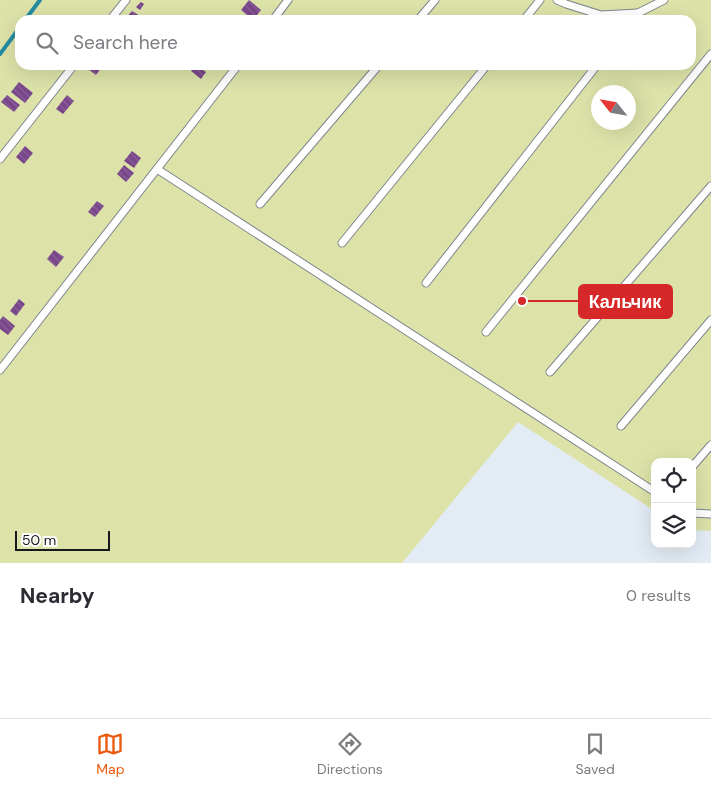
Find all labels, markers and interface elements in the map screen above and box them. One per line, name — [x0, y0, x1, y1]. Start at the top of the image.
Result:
search box — [15, 15, 696, 70]
icon: search — [33, 29, 61, 57]
text: Search here — [73, 30, 178, 55]
north arrow — [591, 85, 636, 130]
callout: Кальчик — [579, 285, 672, 318]
text: Кальчик — [589, 290, 662, 314]
map controls — [651, 458, 696, 548]
button: locate — [651, 458, 696, 503]
button: layers — [651, 503, 696, 548]
scale bar — [15, 528, 110, 551]
text: 50 m — [22, 531, 56, 549]
text: Nearby — [20, 582, 94, 610]
text: 0 results — [626, 585, 691, 606]
tab: Map — [96, 730, 124, 778]
tab: Directions — [317, 730, 383, 778]
tab: Saved — [575, 730, 615, 778]

